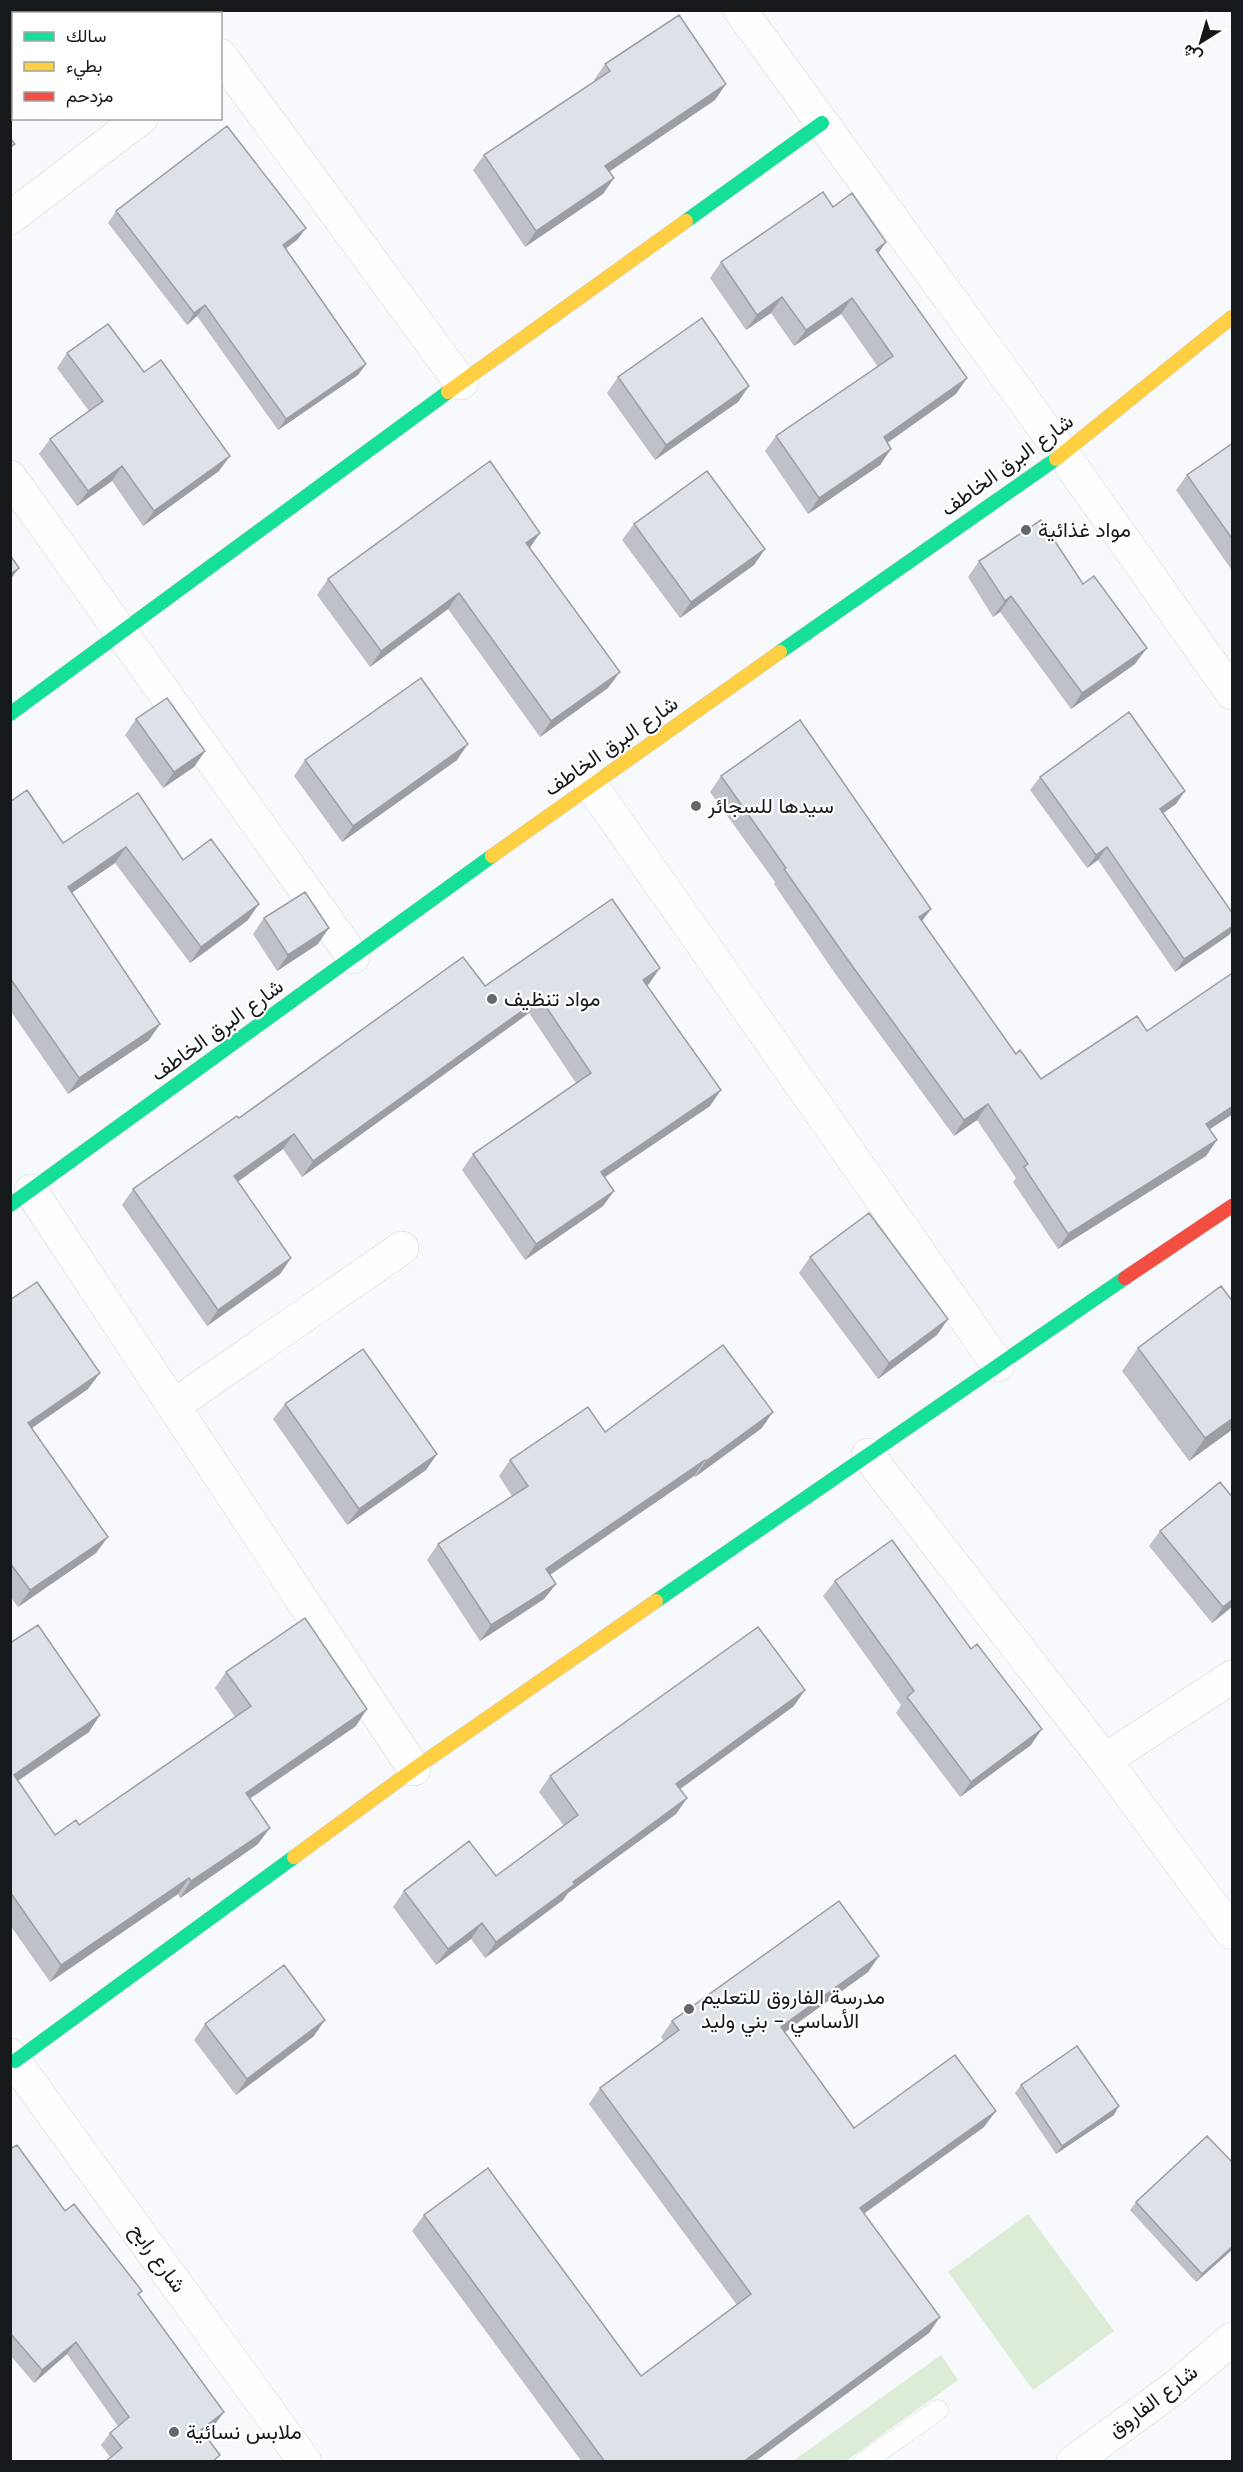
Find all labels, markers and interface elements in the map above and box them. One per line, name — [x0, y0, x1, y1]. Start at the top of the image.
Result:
legend — [12, 12, 222, 120]
north arrow — [1171, 12, 1231, 72]
text: سالك — [66, 24, 106, 48]
text: ش — [1178, 39, 1206, 68]
text: بطيء — [66, 54, 102, 81]
text: مزدحم — [66, 84, 113, 108]
street label: شارع البرق الخاطف — [935, 407, 1079, 523]
place label: مواد غذائية — [1038, 516, 1131, 544]
marker: مواد غذائية — [1019, 523, 1033, 537]
street label: شارع البرق الخاطف — [538, 689, 684, 803]
place label: سيدها للسجائر — [707, 792, 834, 820]
marker: سيدها للسجائر — [689, 799, 703, 813]
street label: شارع البرق الخاطف — [145, 972, 289, 1088]
place label: مواد تنظيف — [504, 985, 600, 1013]
marker: مواد تنظيف — [485, 992, 499, 1006]
place label: مدرسة الفاروق للتعليم الأساسي - بني وليد — [701, 1983, 885, 2038]
marker: مدرسة الفاروق للتعليم الأساسي - بني وليد — [682, 2002, 696, 2016]
street label: شارع رابح — [123, 2218, 193, 2298]
street label: شارع الفاروق — [1102, 2358, 1204, 2444]
place label: ملابس نسائية — [186, 2418, 302, 2446]
marker: ملابس نسائية — [167, 2425, 181, 2439]

